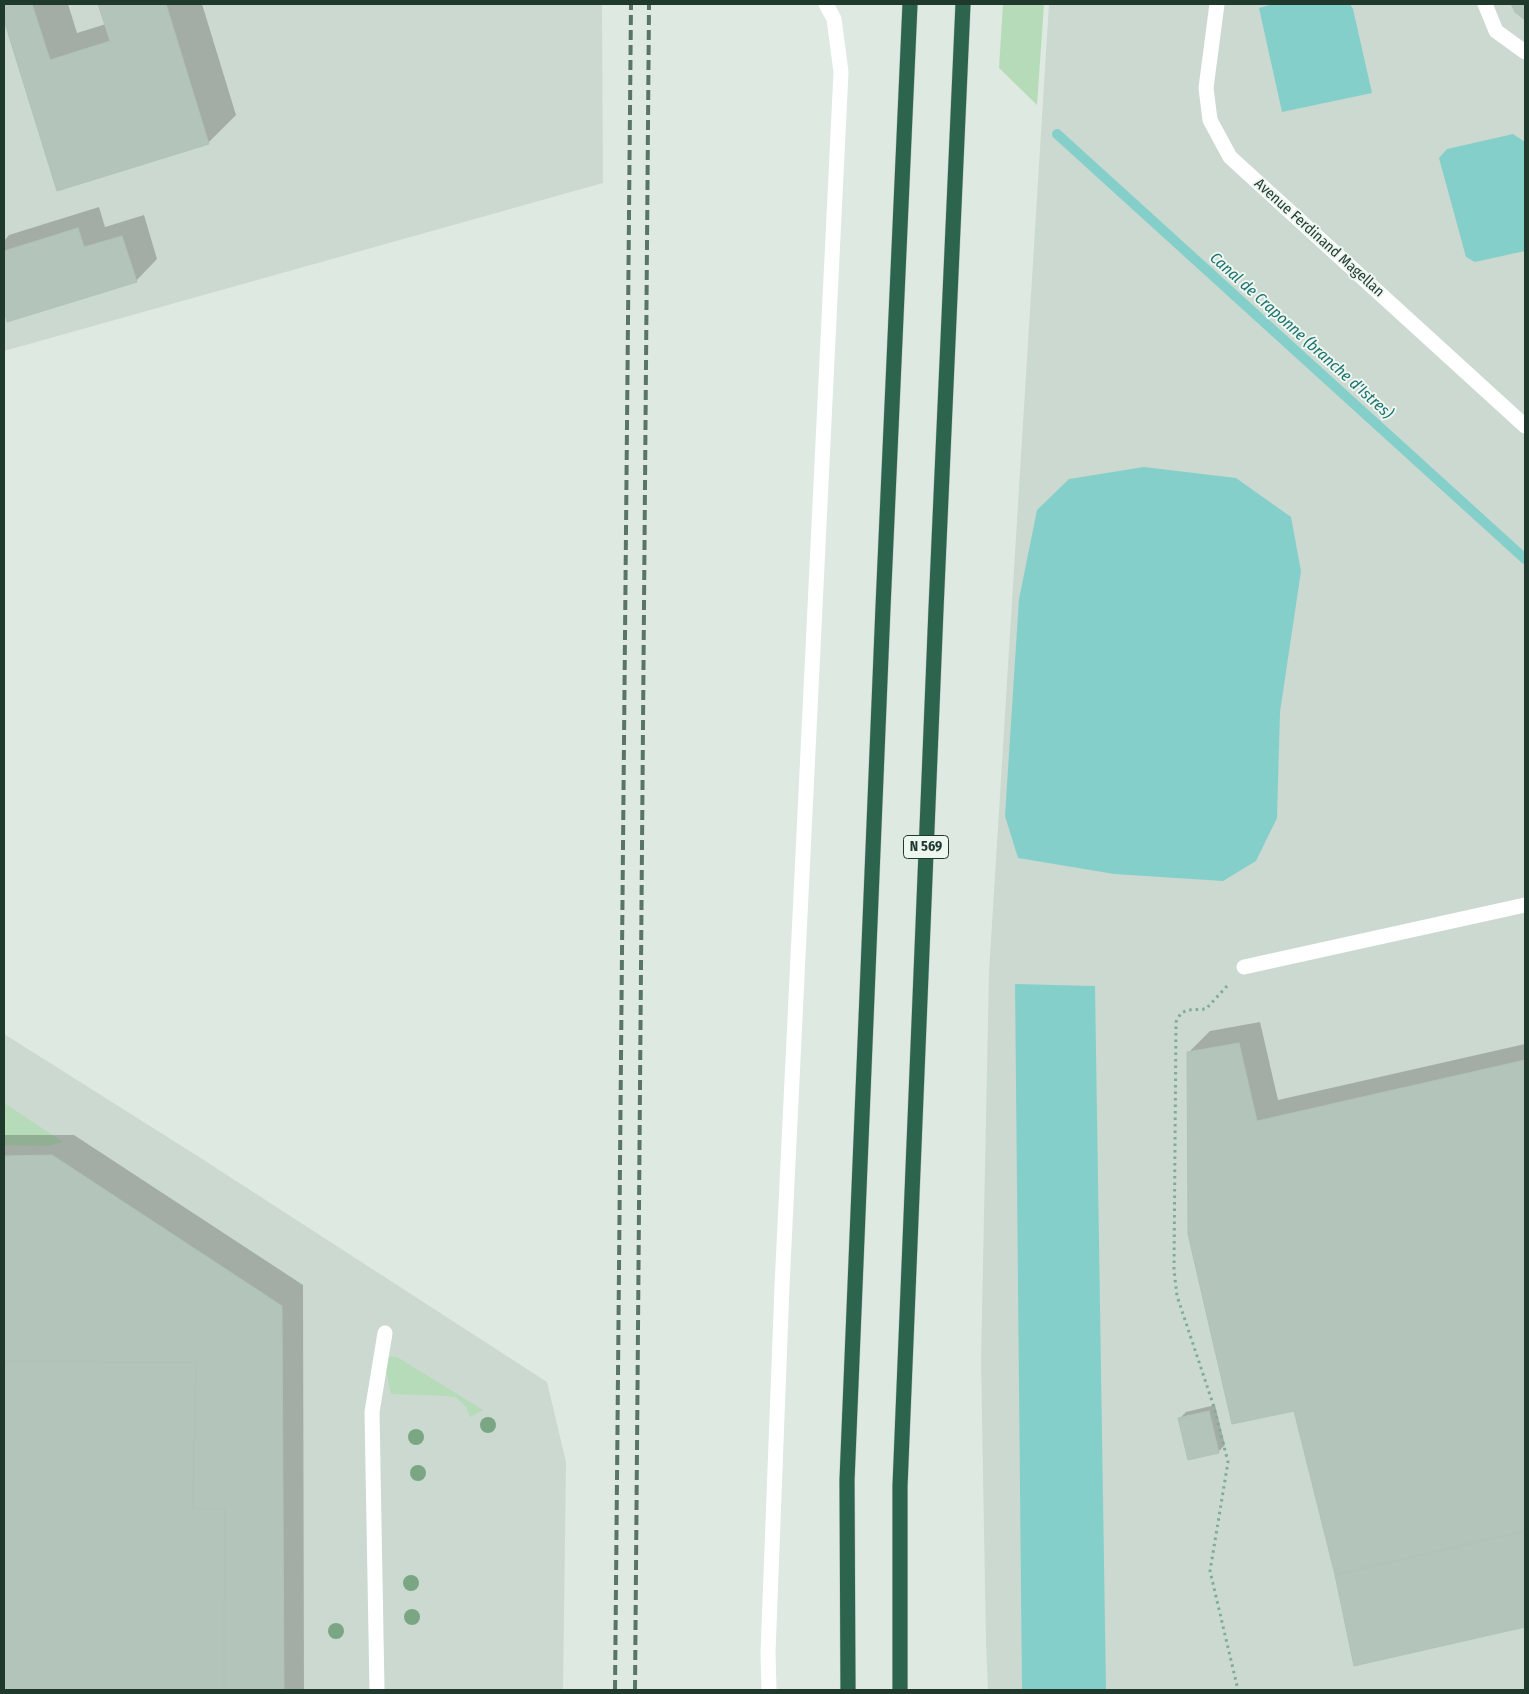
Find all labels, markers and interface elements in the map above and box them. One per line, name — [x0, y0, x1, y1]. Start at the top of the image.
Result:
street label: Avenue Ferdinand Magellan — [1250, 175, 1388, 301]
water label: Canal de Craponne (branche d'Istres) — [1206, 249, 1396, 423]
road number: N 569 — [904, 836, 948, 859]

